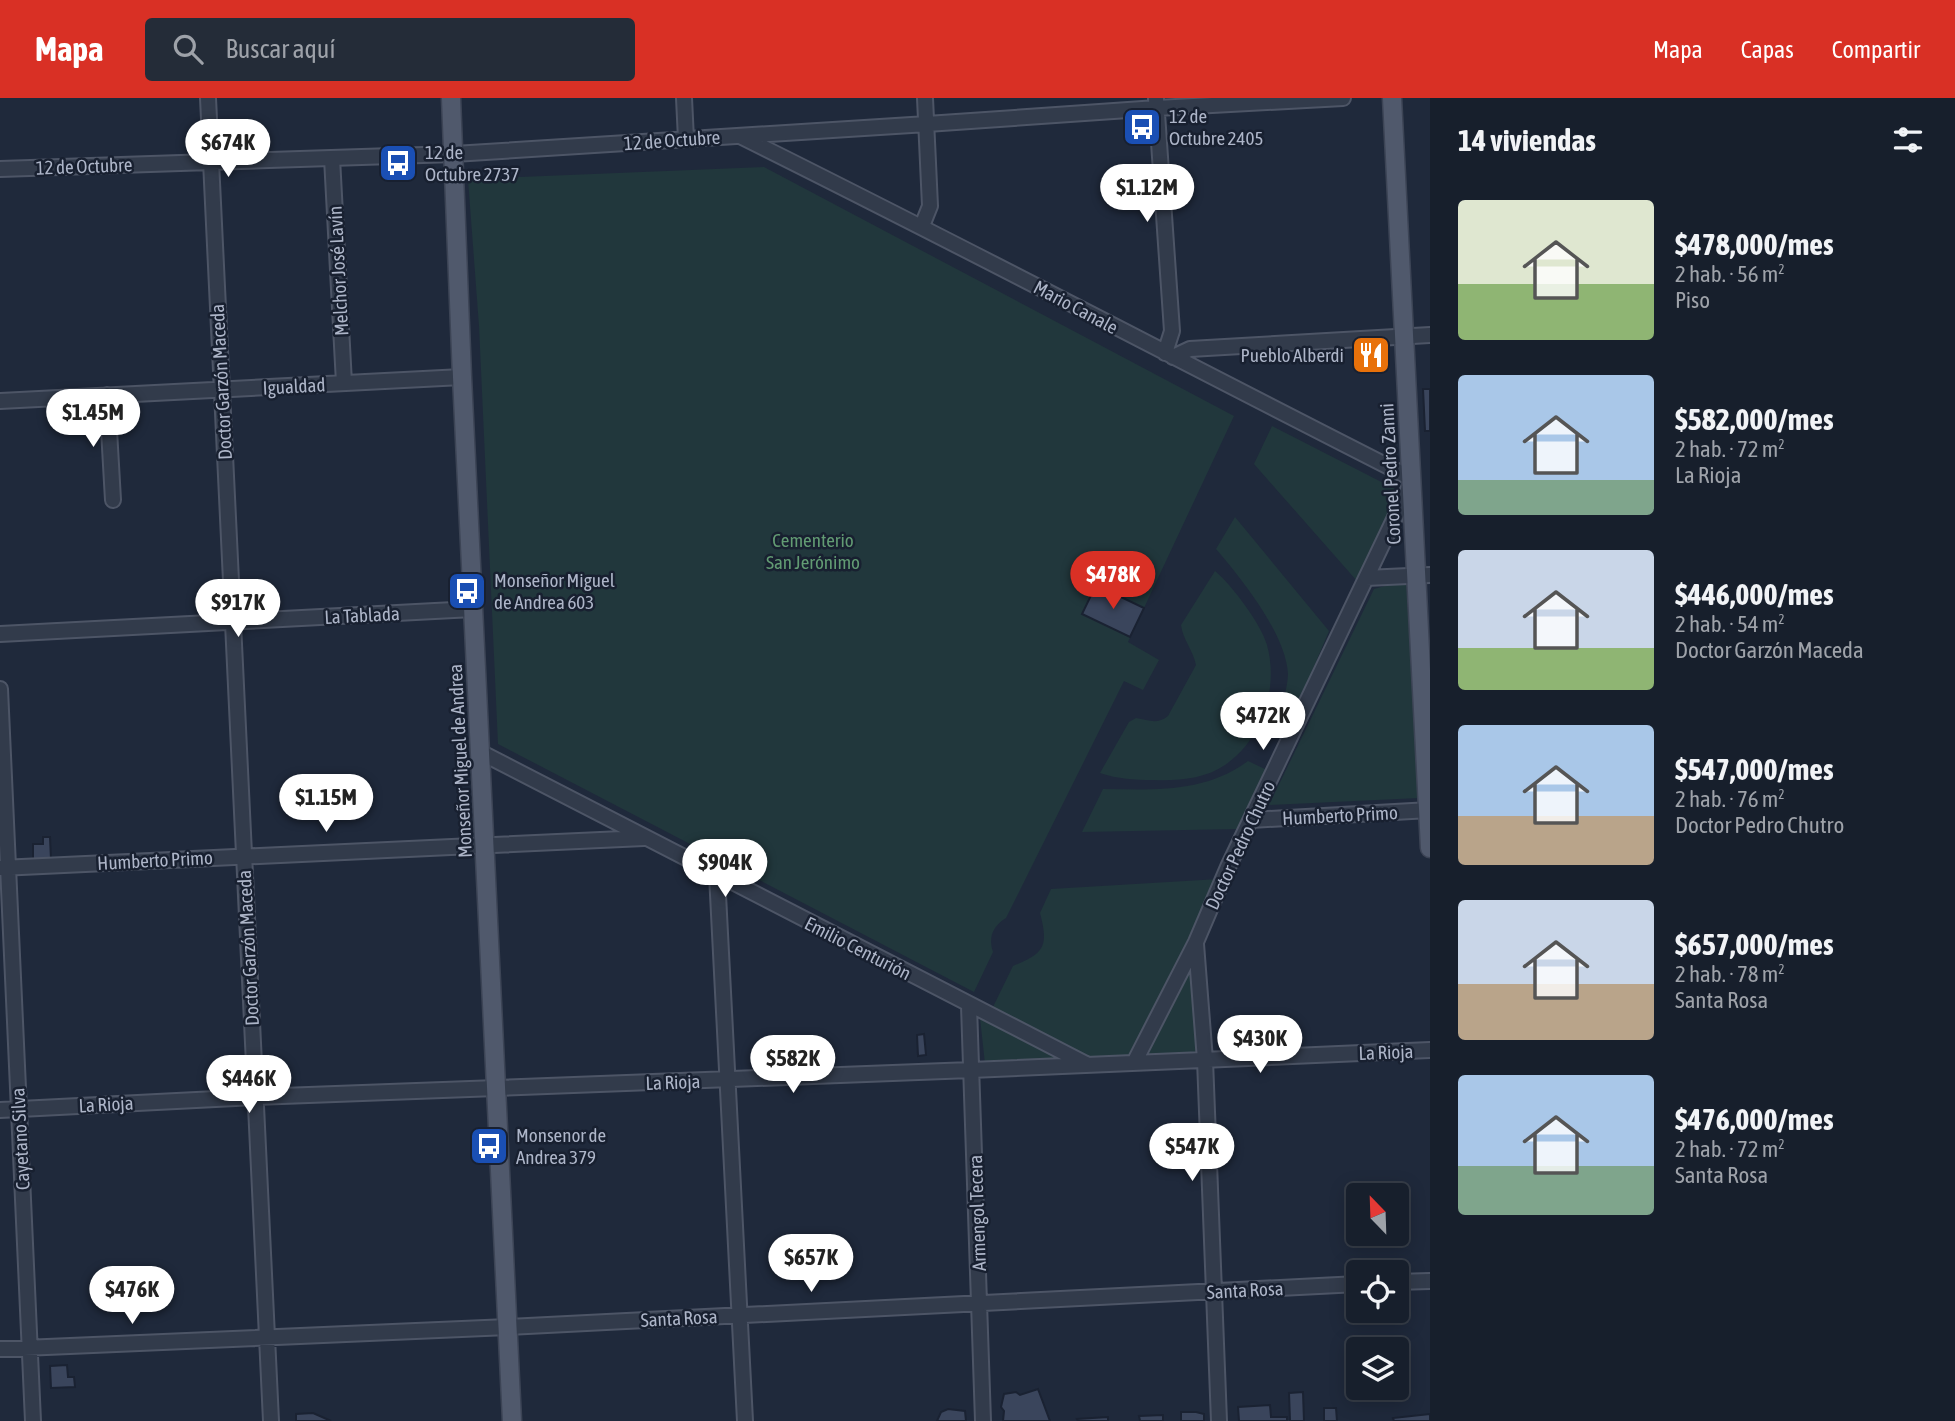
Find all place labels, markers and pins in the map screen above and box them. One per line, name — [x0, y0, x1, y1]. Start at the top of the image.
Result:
place label: 12 de Octubre 2405 — [1169, 105, 1263, 149]
bus stop icon: 12 de Octubre 2405 — [1121, 106, 1163, 148]
pin: $674K — [179, 120, 277, 179]
place label: 12 de Octubre 2737 — [425, 141, 519, 185]
bus stop icon: 12 de Octubre 2737 — [377, 142, 419, 184]
pin: $1.12M — [1090, 164, 1204, 224]
restaurant icon: Pueblo Alberdi — [1350, 334, 1392, 376]
place label: Pueblo Alberdi — [1241, 344, 1344, 366]
pin: $1.45M — [36, 390, 150, 449]
pin: $478K — [1064, 552, 1162, 611]
place label: Monseñor Miguel de Andrea 603 — [494, 569, 615, 613]
bus stop icon: Monseñor Miguel de Andrea 603 — [446, 570, 488, 612]
pin: $917K — [189, 580, 287, 639]
pin: $472K — [1214, 692, 1312, 752]
pin: $1.15M — [269, 774, 383, 834]
pin: $904K — [676, 840, 774, 899]
pin: $430K — [1211, 1016, 1309, 1075]
pin: $582K — [744, 1035, 842, 1095]
pin: $446K — [200, 1056, 298, 1115]
place label: Monsenor de Andrea 379 — [516, 1124, 606, 1168]
pin: $547K — [1143, 1124, 1241, 1183]
bus stop icon: Monsenor de Andrea 379 — [468, 1125, 510, 1167]
pin: $657K — [762, 1234, 860, 1294]
pin: $476K — [83, 1266, 181, 1326]

